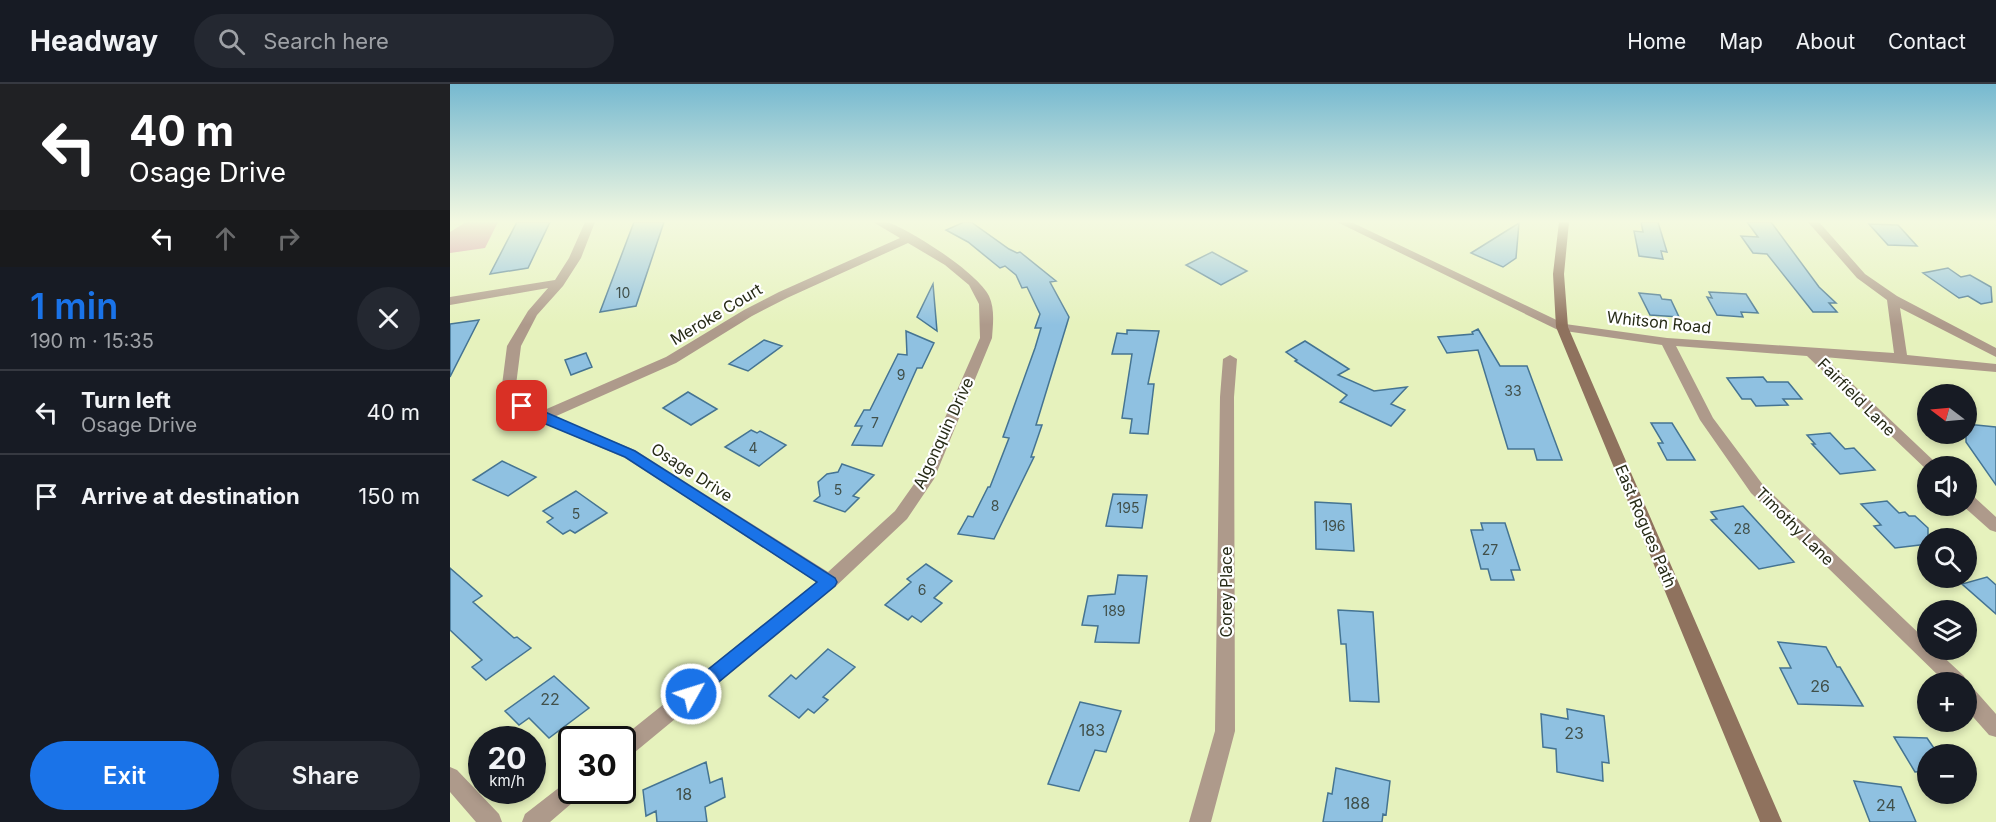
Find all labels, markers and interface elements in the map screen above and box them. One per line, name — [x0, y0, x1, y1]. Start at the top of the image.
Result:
search box — [194, 14, 614, 68]
text: Headway — [30, 24, 158, 58]
icon: search — [215, 25, 248, 58]
text: Search here — [263, 28, 389, 54]
text: Home — [1627, 29, 1686, 54]
text: Map — [1719, 29, 1763, 54]
text: About — [1796, 29, 1855, 54]
text: Contact — [1888, 29, 1966, 54]
text: 40 m — [129, 105, 234, 156]
icon: left — [30, 108, 108, 186]
text: Osage Drive — [129, 156, 286, 189]
icon: left — [146, 222, 179, 255]
icon: ahead — [209, 222, 242, 255]
icon: right — [272, 222, 305, 255]
street label: Meroke Court — [666, 279, 766, 349]
text: 1 min — [30, 284, 118, 328]
house number: 10 — [616, 284, 630, 301]
button: close — [357, 287, 420, 350]
street label: Whitson Road — [1606, 307, 1712, 337]
text: 190 m · 15:35 — [30, 329, 154, 353]
street label: Fairfield Lane — [1814, 354, 1900, 440]
house number: 9 — [897, 366, 905, 383]
street label: Algonquin Drive — [908, 374, 978, 492]
pin — [496, 380, 547, 431]
house number: 33 — [1504, 382, 1522, 399]
north arrow — [1917, 384, 1977, 444]
map controls — [1917, 384, 1977, 804]
text: Turn left — [81, 387, 171, 413]
icon: arrive — [505, 389, 538, 422]
icon: left — [30, 396, 63, 429]
text: 40 m — [366, 399, 420, 425]
text: Osage Drive — [81, 413, 197, 437]
house number: 7 — [871, 414, 879, 431]
street label: Osage Drive — [648, 438, 736, 506]
house number: 4 — [748, 439, 758, 456]
button: sound — [1917, 456, 1977, 516]
street label: East Rogues Path — [1611, 461, 1681, 591]
icon: arrive — [30, 480, 63, 513]
house number: 5 — [834, 481, 842, 498]
text: Arrive at destination — [81, 483, 300, 509]
text: 150 m — [358, 483, 420, 509]
street label: Timothy Lane — [1752, 483, 1838, 569]
house number: 8 — [991, 497, 999, 514]
house number: 195 — [1117, 499, 1139, 516]
house number: 5 — [572, 505, 580, 522]
house number: 196 — [1322, 517, 1346, 534]
house number: 28 — [1733, 520, 1751, 537]
button: search — [1917, 528, 1977, 588]
house number: 27 — [1482, 541, 1498, 558]
street label: Corey Place — [1216, 546, 1236, 638]
house number: 6 — [918, 581, 926, 598]
button: layers — [1917, 600, 1977, 660]
house number: 189 — [1102, 602, 1126, 619]
position arrow — [659, 662, 723, 726]
button: + — [1917, 672, 1977, 732]
house number: 26 — [1810, 676, 1830, 696]
house number: 22 — [540, 689, 560, 709]
house number: 183 — [1079, 720, 1105, 740]
house number: 23 — [1564, 723, 1584, 743]
speed limit sign: 30 — [558, 726, 636, 804]
text: 20 — [487, 740, 527, 776]
button: Exit — [30, 741, 219, 810]
button: Share — [231, 741, 420, 810]
button: − — [1917, 744, 1977, 804]
text: km/h — [489, 771, 525, 790]
house number: 18 — [676, 784, 692, 804]
house number: 188 — [1344, 793, 1370, 813]
house number: 24 — [1876, 795, 1896, 815]

